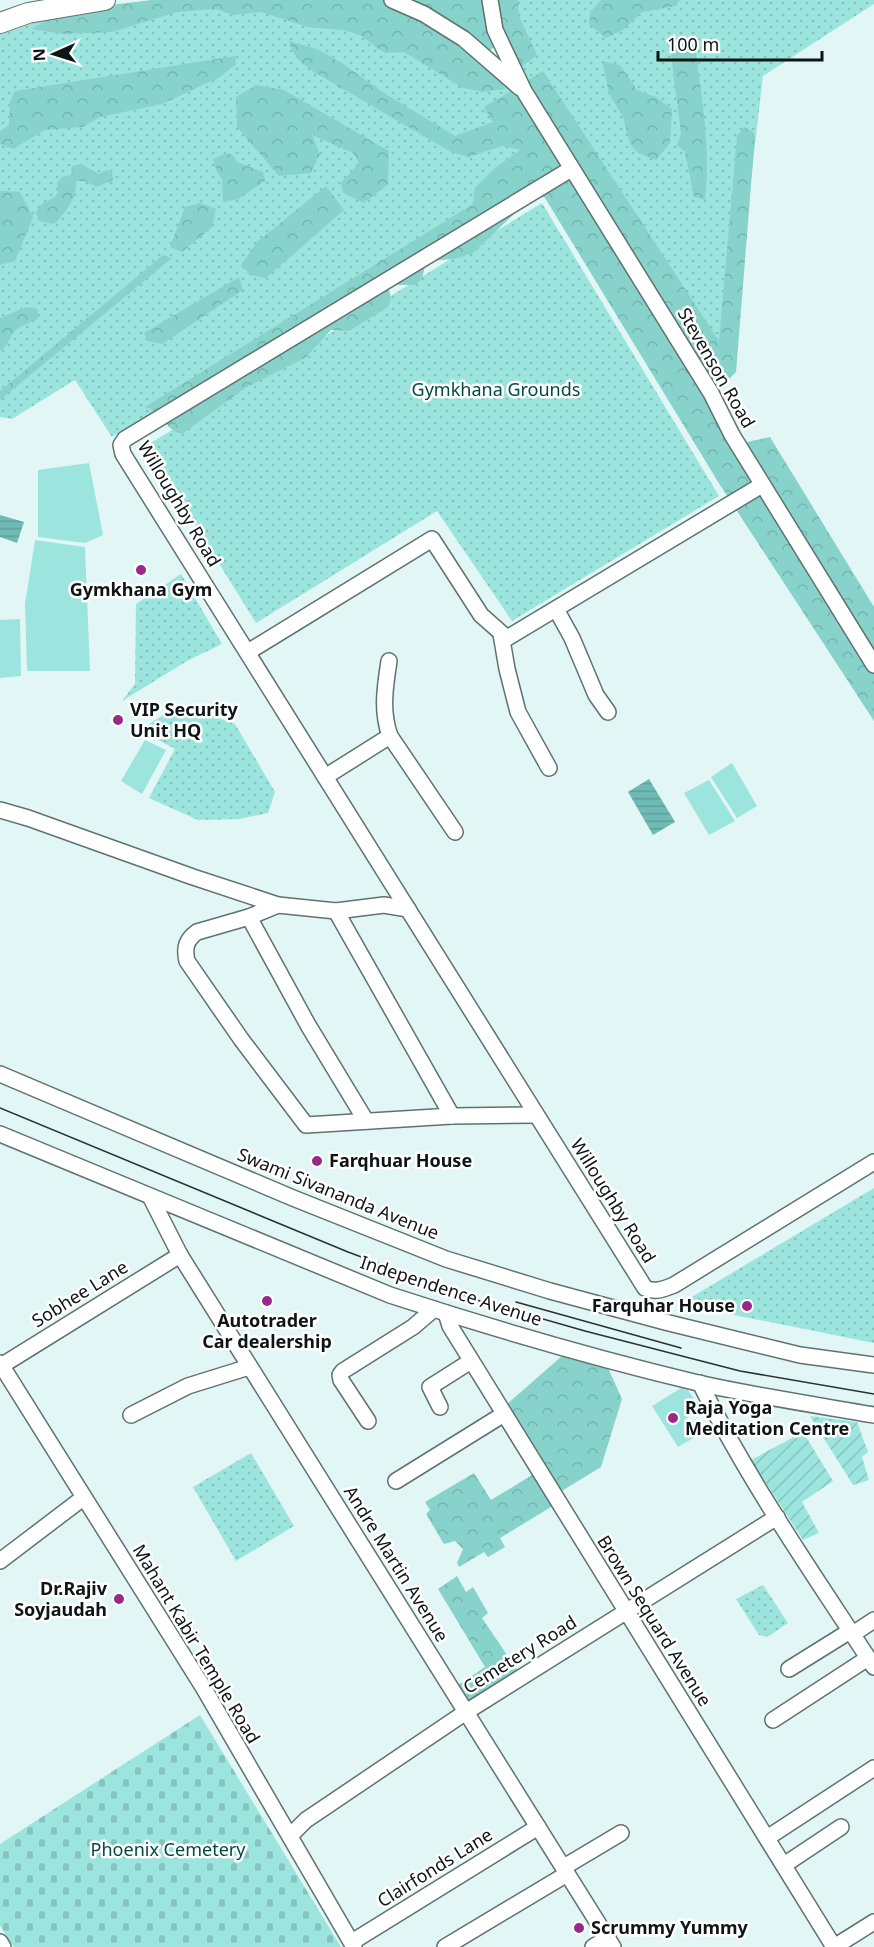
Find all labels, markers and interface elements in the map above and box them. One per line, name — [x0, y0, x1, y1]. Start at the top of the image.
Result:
north arrow — [24, 24, 84, 84]
scale bar — [658, 24, 822, 62]
text: 100 m — [667, 32, 719, 56]
text: N — [28, 48, 50, 62]
street label: Stevenson Road — [673, 303, 761, 432]
park label: Gymkhana Grounds — [412, 377, 580, 401]
street label: Willoughby Road — [133, 436, 227, 571]
marker: Gymkhana Gym — [134, 563, 148, 577]
place label: Gymkhana Gym — [70, 577, 212, 601]
place label: VIP Security Unit HQ — [130, 697, 238, 742]
marker: VIP Security Unit HQ — [111, 713, 125, 727]
street label: Willoughby Road — [566, 1134, 662, 1267]
street label: Swami Sivananda Avenue — [234, 1142, 443, 1245]
place label: Farqhuar House — [329, 1148, 472, 1172]
marker: Farqhuar House — [310, 1154, 324, 1168]
street label: Independence Avenue — [357, 1249, 545, 1331]
street label: Sobhee Lane — [27, 1254, 132, 1332]
place label: Farquhar House — [592, 1293, 735, 1317]
marker: Autotrader Car dealership — [260, 1294, 274, 1308]
marker: Farquhar House — [740, 1299, 754, 1313]
place label: Autotrader Car dealership — [202, 1308, 332, 1353]
place label: Raja Yoga Meditation Centre — [685, 1395, 849, 1440]
marker: Raja Yoga Meditation Centre — [666, 1411, 680, 1425]
street label: Andre Martin Avenue — [339, 1481, 455, 1646]
street label: Brown Sequard Avenue — [592, 1530, 717, 1711]
street label: Mahant Kabir Temple Road — [128, 1539, 266, 1748]
place label: Dr.Rajiv Soyjaudah — [14, 1576, 108, 1621]
marker: Dr.Rajiv Soyjaudah — [112, 1592, 126, 1606]
street label: Cemetery Road — [458, 1610, 581, 1699]
street label: Clairfonds Lane — [372, 1822, 497, 1912]
park label: Phoenix Cemetery — [91, 1837, 246, 1861]
place label: Scrummy Yummy — [591, 1915, 749, 1939]
marker: Scrummy Yummy — [572, 1921, 586, 1935]

